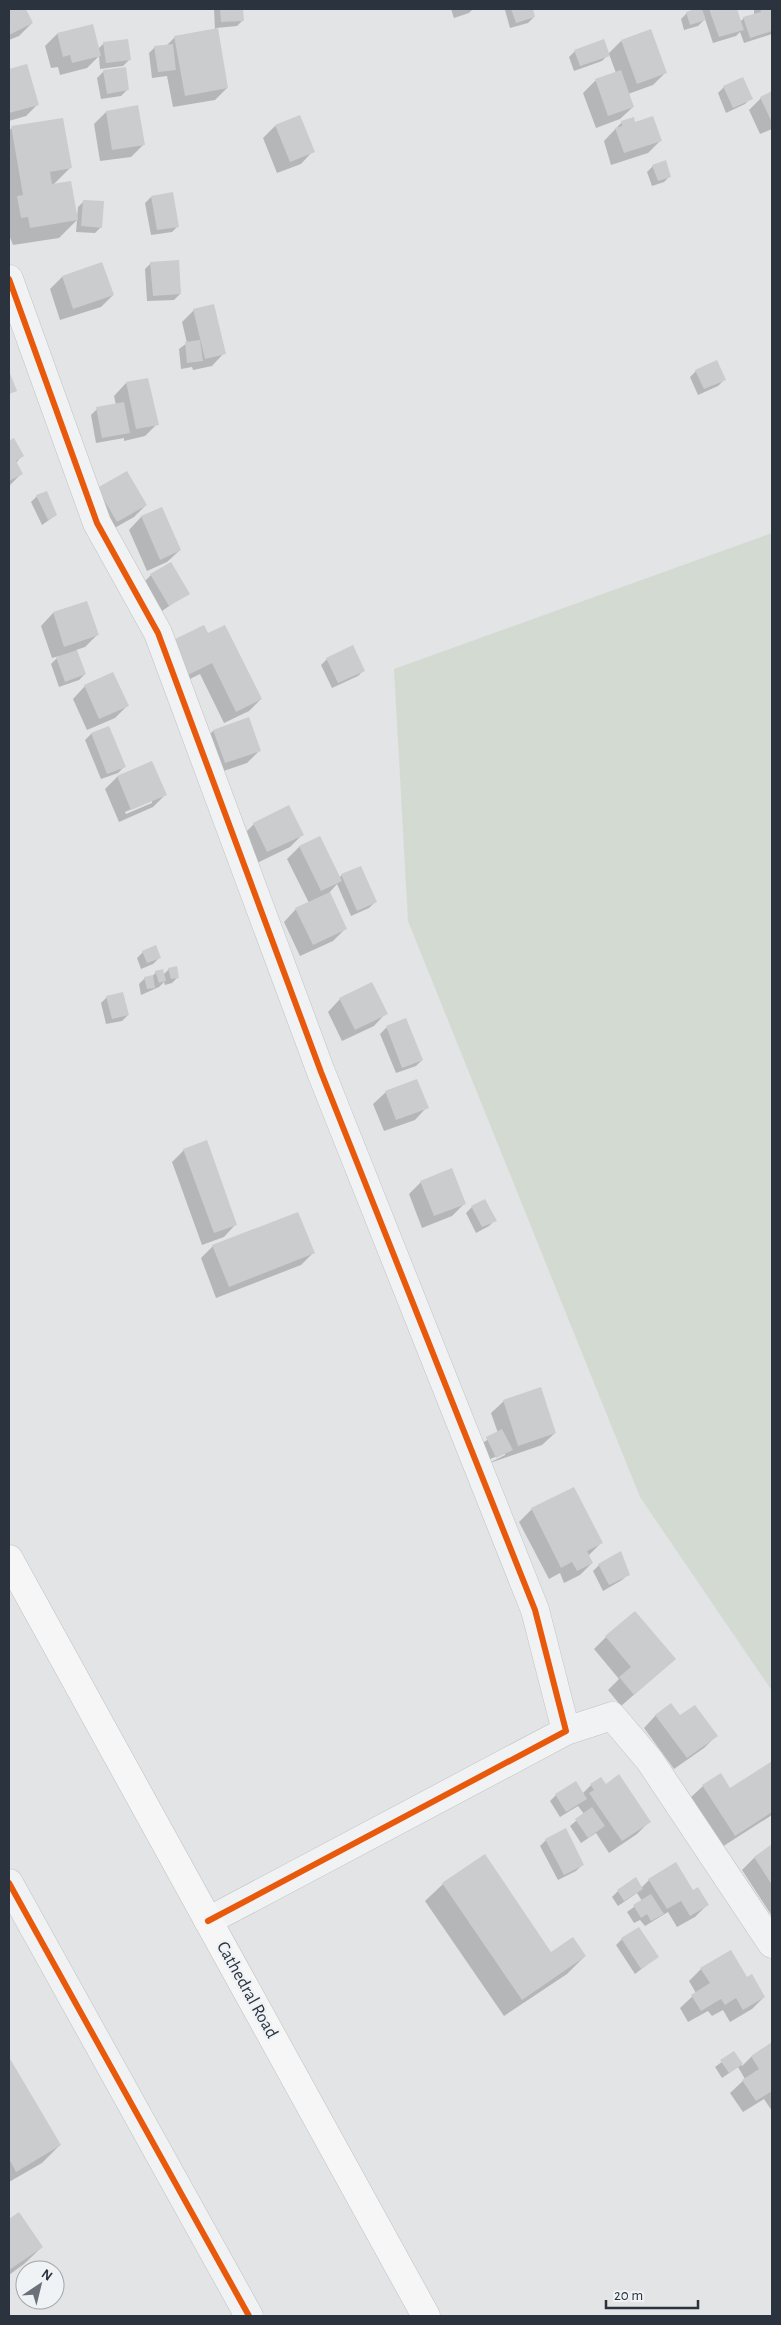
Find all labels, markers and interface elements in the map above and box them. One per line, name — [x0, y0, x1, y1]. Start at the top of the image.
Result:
street label: Cathedral Road — [213, 1939, 281, 2041]
north arrow — [15, 2260, 65, 2310]
text: N — [39, 2267, 55, 2284]
scale bar — [606, 2278, 698, 2310]
text: 20 m — [614, 2288, 643, 2303]

